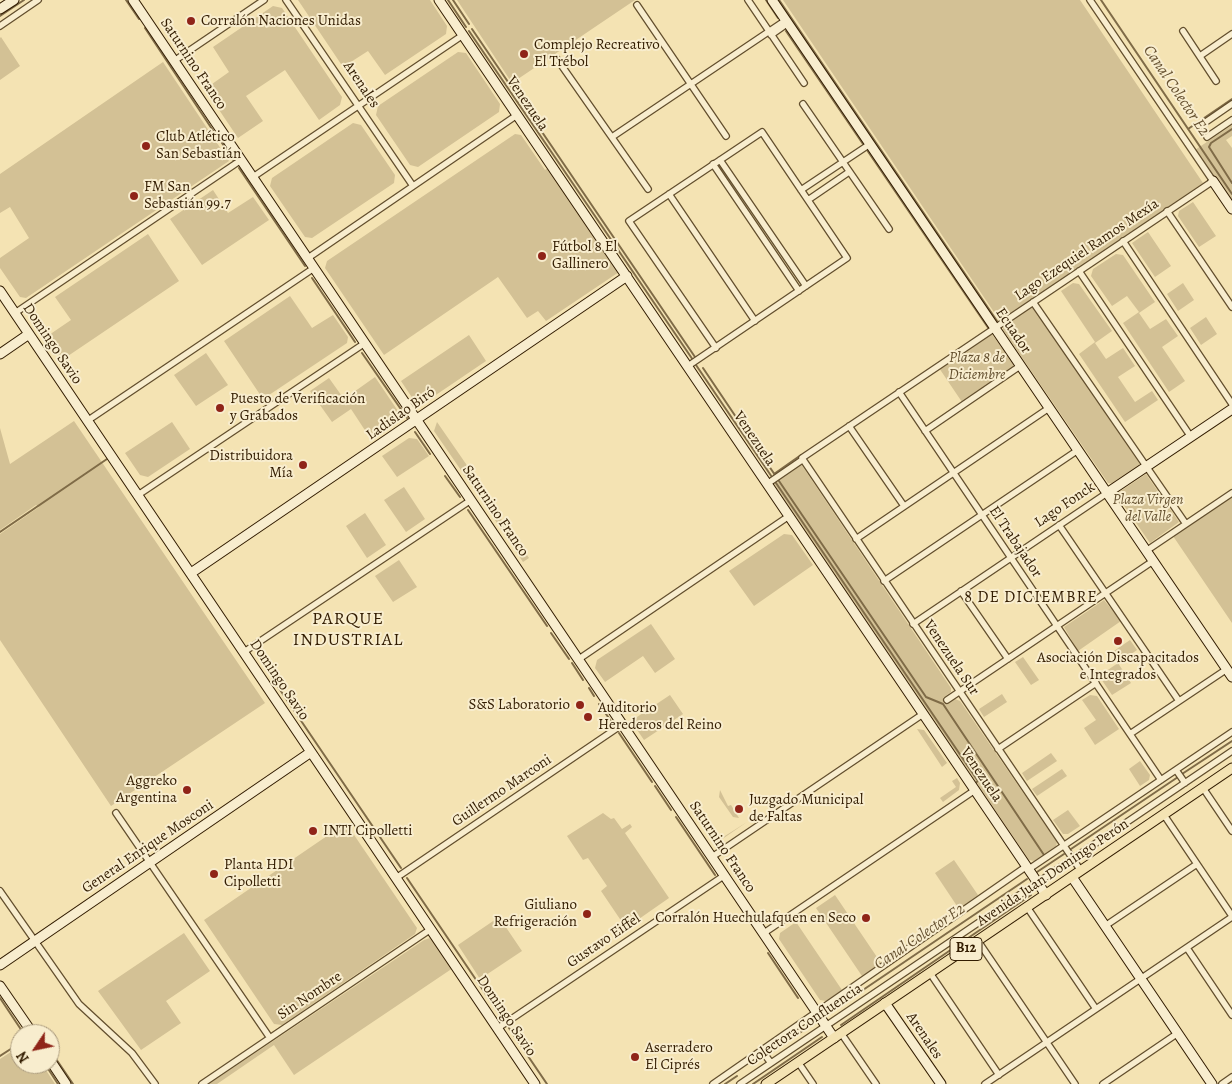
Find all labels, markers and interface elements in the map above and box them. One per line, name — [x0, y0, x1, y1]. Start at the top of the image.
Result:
place label: Corralón Naciones Unidas — [201, 12, 361, 30]
street label: Saturnino Franco — [156, 15, 230, 113]
marker: Corralón Naciones Unidas — [185, 15, 197, 27]
place label: Complejo Recreativo El Trébol — [534, 36, 660, 71]
water label: Canal Colector E2 — [1139, 42, 1213, 140]
marker: Complejo Recreativo El Trébol — [518, 48, 530, 60]
street label: Arenales — [339, 58, 383, 112]
street label: Venezuela — [502, 73, 552, 135]
place label: Club Atlético San Sebastián — [156, 128, 241, 163]
marker: Club Atlético San Sebastián — [140, 140, 152, 152]
place label: FM San Sebastián 99.7 — [144, 178, 231, 213]
marker: FM San Sebastián 99.7 — [128, 190, 140, 202]
street label: Lago Ezequiel Ramos Mexía — [1011, 195, 1163, 305]
place label: Fútbol 8 El Gallinero — [552, 238, 617, 273]
marker: Fútbol 8 El Gallinero — [536, 250, 548, 262]
street label: Domingo Savio — [18, 300, 86, 388]
street label: Ecuador — [991, 305, 1035, 357]
park label: Plaza 8 de Diciembre — [949, 349, 1005, 384]
street label: Ladislao Biró — [363, 384, 439, 444]
place label: Puesto de Verificación y Grabados — [230, 390, 365, 425]
marker: Puesto de Verificación y Grabados — [214, 402, 226, 414]
street label: Venezuela — [729, 408, 779, 470]
place label: Distribuidora Mía — [209, 447, 293, 482]
marker: Distribuidora Mía — [297, 459, 309, 471]
street label: Saturnino Franco — [458, 462, 532, 560]
street label: Lago Fonck — [1031, 478, 1099, 532]
park label: Plaza Virgen del Valle — [1113, 491, 1183, 526]
street label: El Trabajador — [984, 503, 1046, 581]
district label: 8 DE DICIEMBRE — [963, 588, 1099, 608]
district label: PARQUE INDUSTRIAL — [291, 609, 405, 652]
street label: Venezuela Sur — [919, 617, 983, 699]
marker: Asociación Discapacitados e Integrados — [1112, 635, 1124, 647]
street label: Domingo Savio — [245, 636, 313, 724]
place label: Asociación Discapacitados e Integrados — [1037, 649, 1199, 684]
place label: S&S Laboratorio — [468, 696, 570, 714]
marker: S&S Laboratorio — [574, 699, 586, 711]
place label: Auditorio Herederos del Reino — [598, 699, 722, 734]
marker: Auditorio Herederos del Reino — [582, 711, 594, 723]
street label: Venezuela — [956, 744, 1006, 806]
street label: Guillermo Marconi — [449, 751, 555, 831]
place label: Aggreko Argentina — [116, 772, 177, 807]
marker: Aggreko Argentina — [181, 784, 193, 796]
place label: Juzgado Municipal de Faltas — [749, 791, 863, 826]
street label: General Enrique Mosconi — [79, 796, 217, 898]
street label: Saturnino Franco — [685, 798, 759, 896]
marker: Juzgado Municipal de Faltas — [733, 803, 745, 815]
street label: Avenida Juan Domingo Perón — [974, 815, 1132, 931]
place label: INTI Cipolletti — [323, 822, 412, 840]
marker: INTI Cipolletti — [307, 825, 319, 837]
place label: Planta HDI Cipolletti — [224, 856, 293, 891]
marker: Planta HDI Cipolletti — [208, 868, 220, 880]
place label: Giuliano Refrigeración — [494, 896, 577, 931]
water label: Canal Colector E2 — [871, 900, 969, 974]
marker: Giuliano Refrigeración — [581, 908, 593, 920]
place label: Corralón Huechulafquen en Seco — [655, 909, 856, 927]
street label: Gustavo Eiffel — [564, 910, 644, 972]
marker: Corralón Huechulafquen en Seco — [860, 912, 872, 924]
road number: B12 — [950, 938, 982, 961]
street label: Sin Nombre — [274, 968, 346, 1024]
street label: Domingo Savio — [472, 972, 540, 1060]
street label: Colectora Confluencia — [744, 980, 866, 1070]
street label: Arenales — [902, 1009, 946, 1063]
north arrow — [10, 1024, 60, 1074]
place label: Aserradero El Ciprés — [645, 1039, 713, 1074]
text: N — [12, 1048, 34, 1067]
marker: Aserradero El Ciprés — [629, 1051, 641, 1063]

